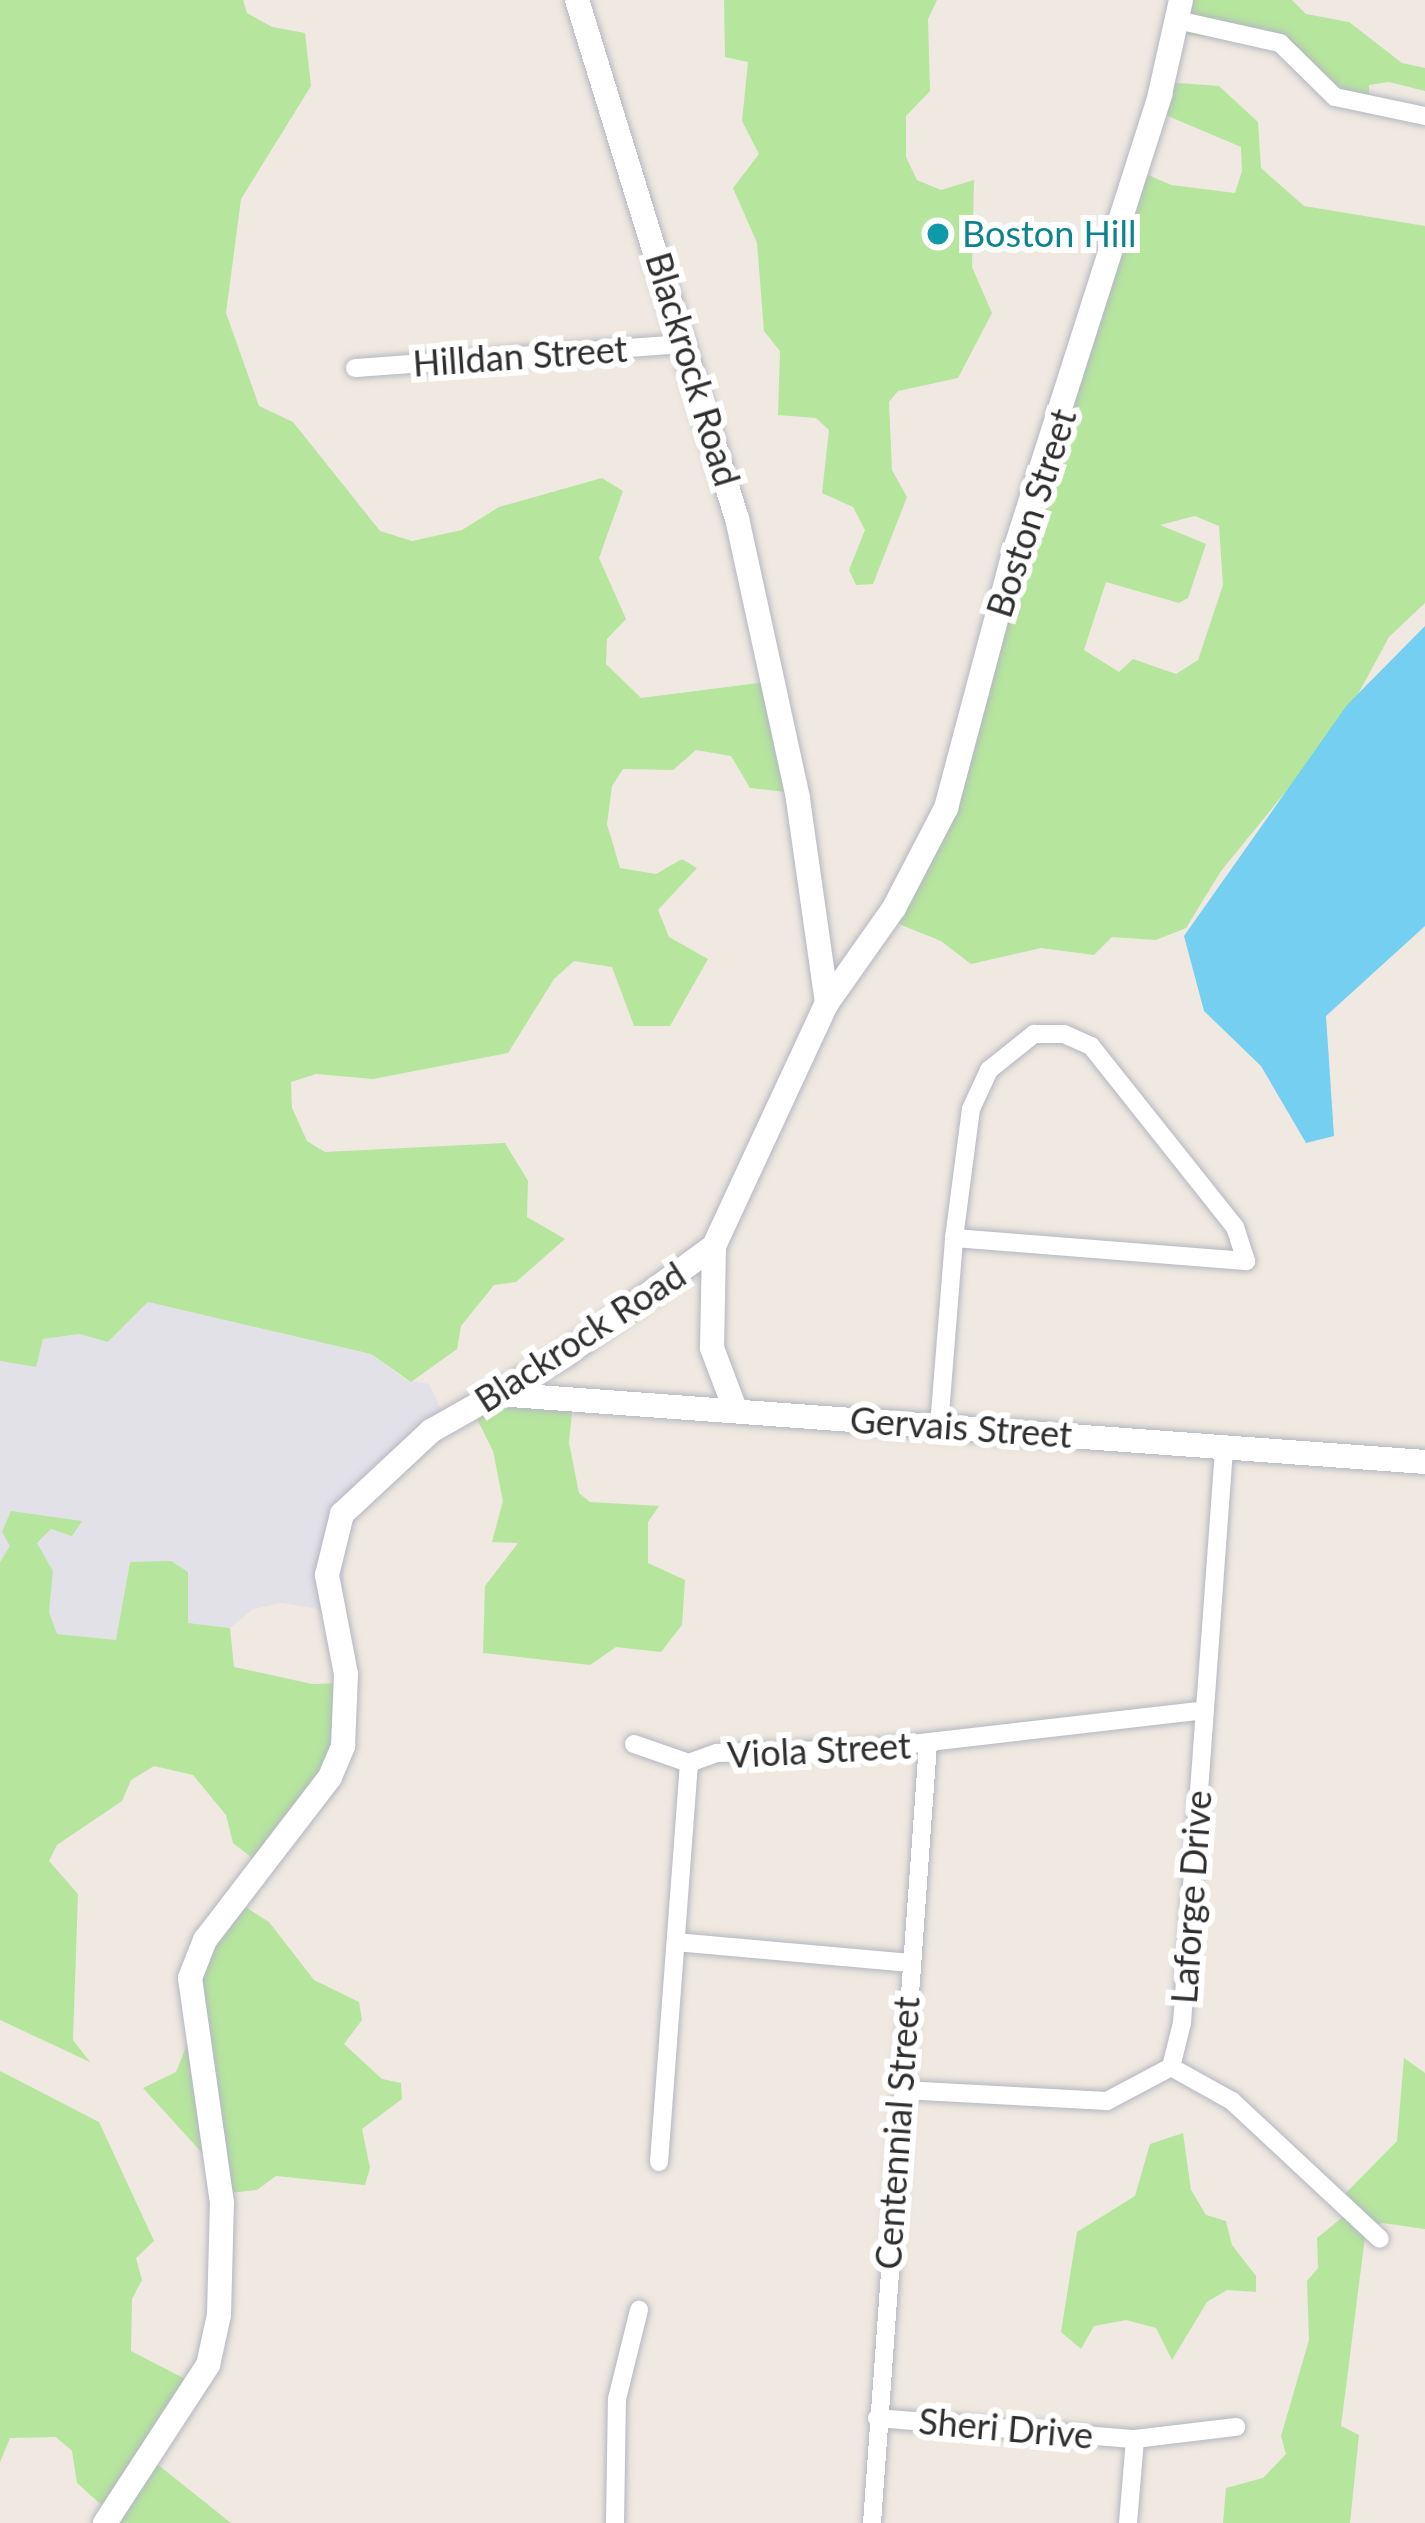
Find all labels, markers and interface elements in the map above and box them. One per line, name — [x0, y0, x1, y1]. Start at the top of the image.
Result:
place label: Boston Hill — [962, 212, 1136, 256]
marker: Boston Hill — [925, 221, 951, 247]
street label: Blackrock Road — [637, 247, 749, 491]
street label: Hilldan Street — [411, 327, 629, 385]
street label: Boston Street — [977, 403, 1085, 623]
street label: Blackrock Road — [467, 1253, 693, 1421]
street label: Gervais Street — [849, 1398, 1073, 1456]
street label: Viola Street — [726, 1724, 912, 1776]
street label: Laforge Drive — [1162, 1789, 1220, 2005]
street label: Centennial Street — [866, 1995, 928, 2271]
street label: Sheri Drive — [917, 2399, 1095, 2457]

